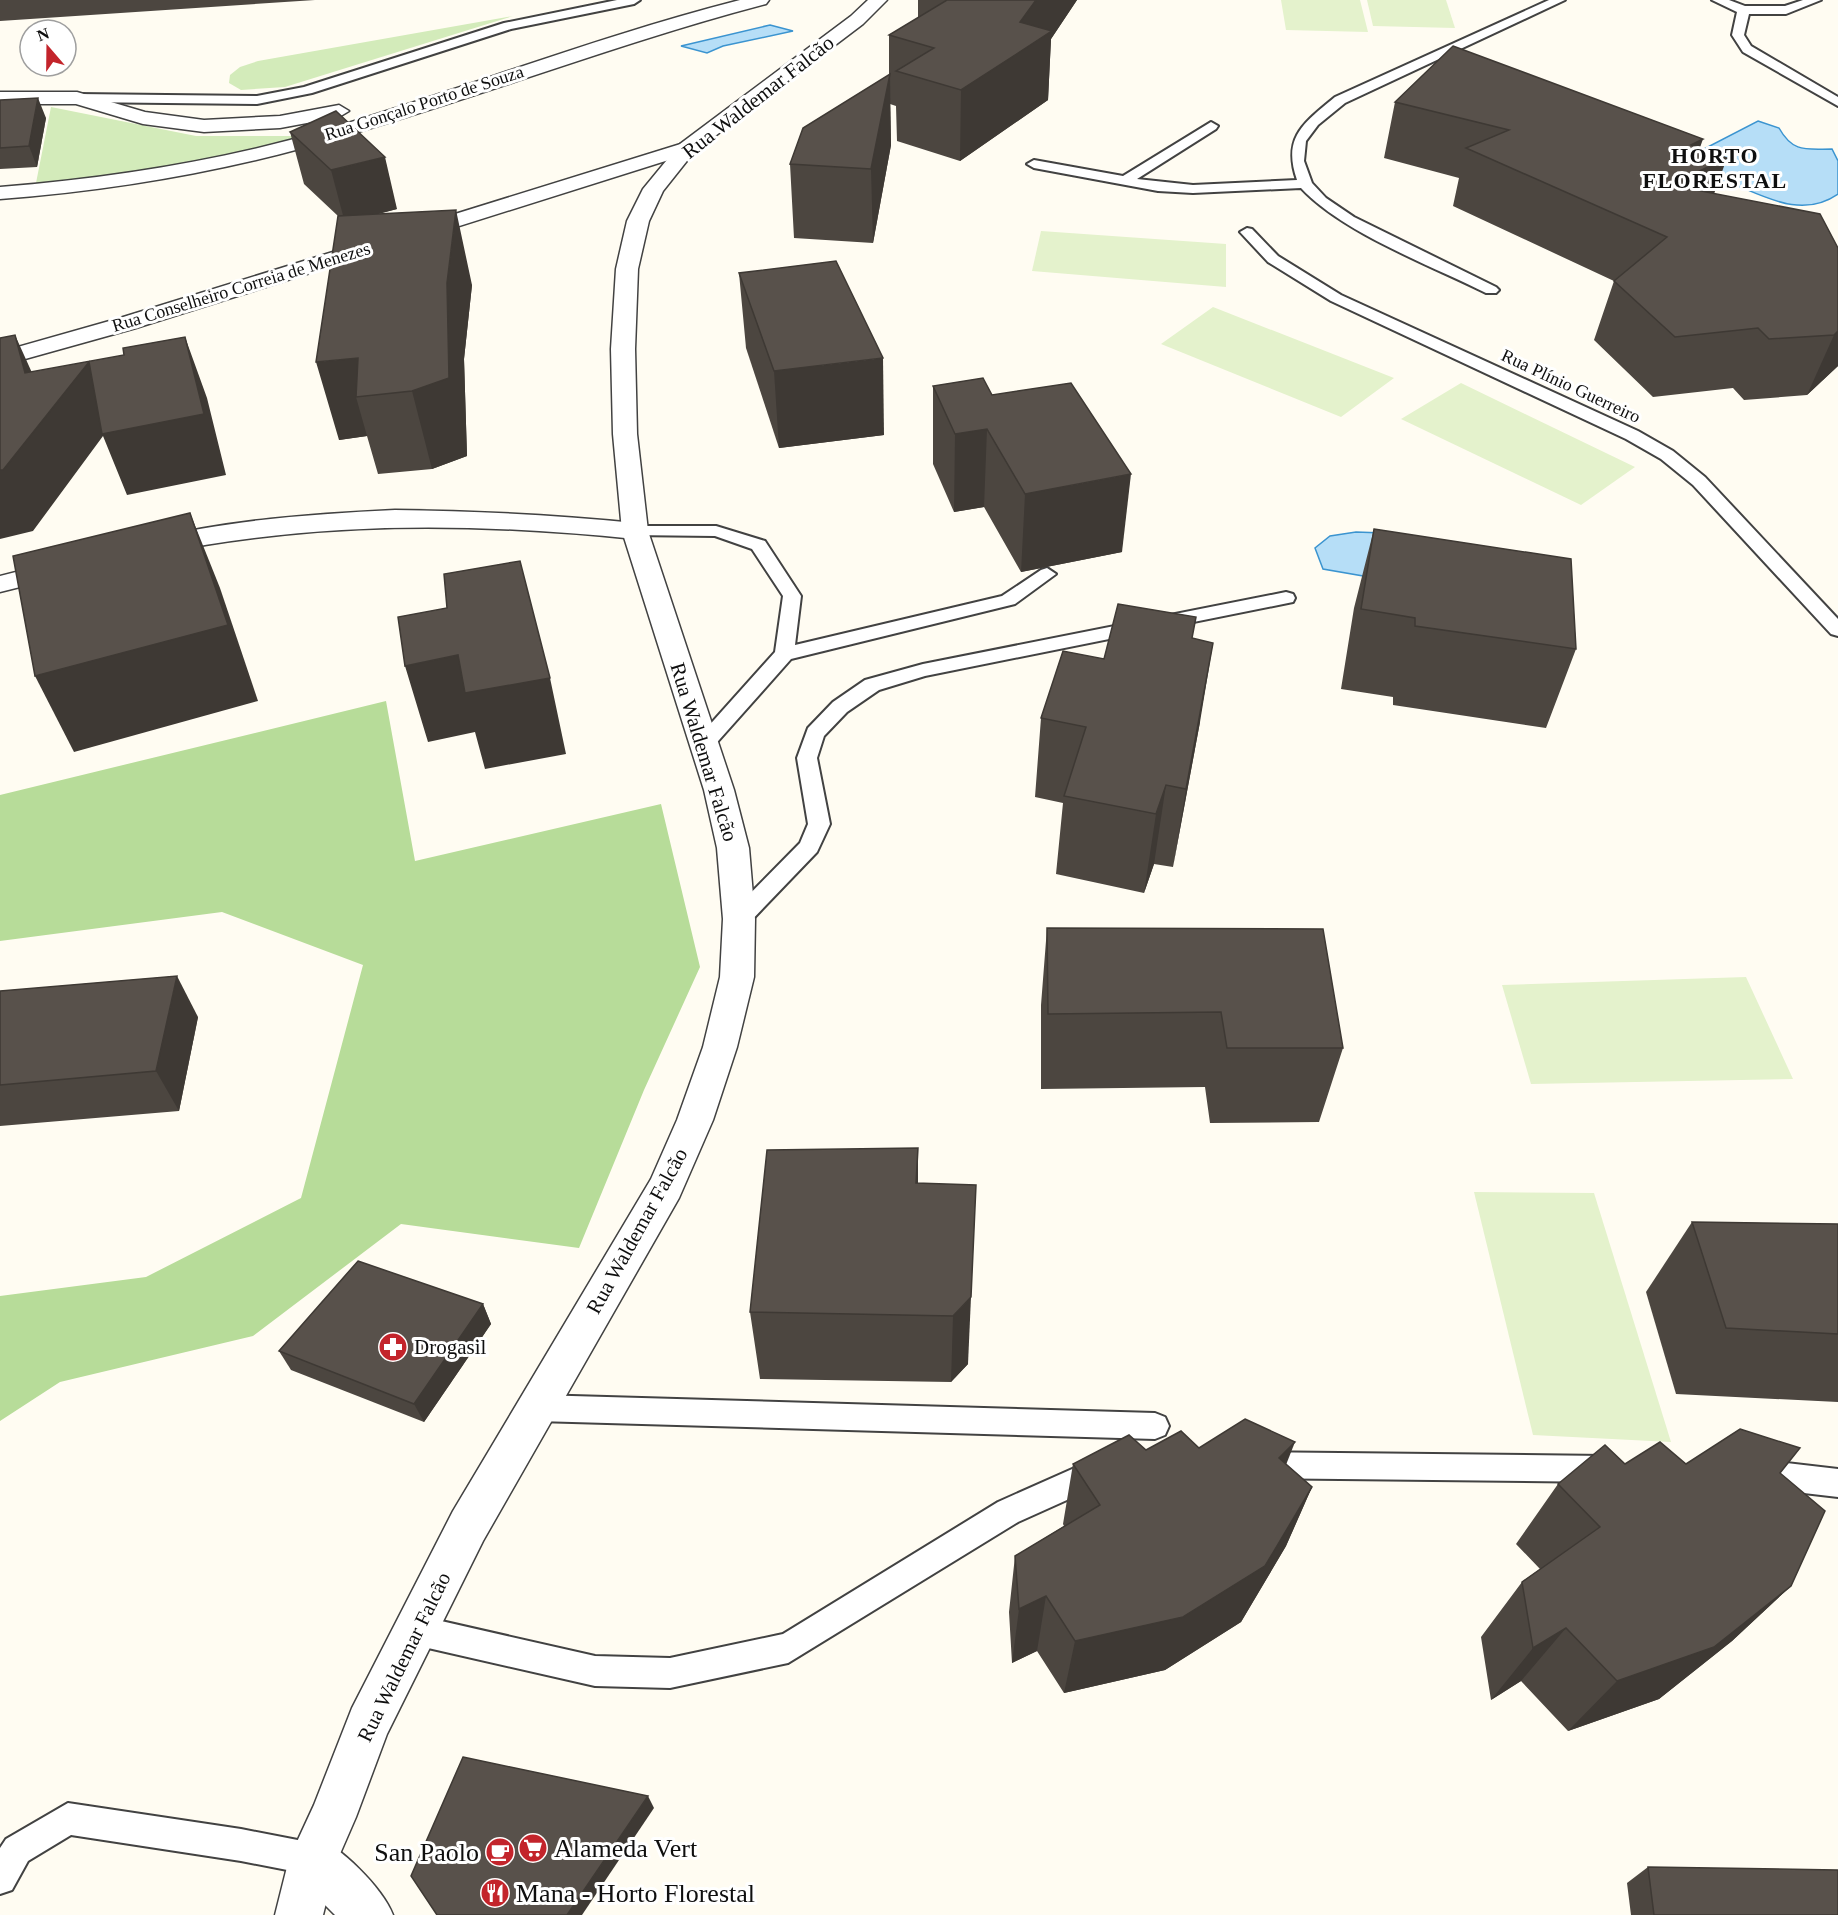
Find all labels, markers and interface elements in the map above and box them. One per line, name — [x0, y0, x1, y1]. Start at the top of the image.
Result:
north arrow — [18, 18, 78, 78]
text: N — [35, 24, 52, 44]
street label: Rua Waldemar Falcão — [677, 30, 839, 164]
street label: Rua Gonçalo Porto de Souza — [322, 61, 526, 145]
district label: HORTO FLORESTAL — [1642, 143, 1788, 193]
street label: Rua Conselheiro Correia de Menezes — [109, 238, 373, 336]
street label: Rua Plínio Guerreiro — [1498, 345, 1644, 427]
street label: Rua Waldemar Falcão — [665, 660, 743, 844]
street label: Rua Waldemar Falcão — [581, 1144, 693, 1318]
pharmacy icon: Drogasil — [377, 1331, 409, 1363]
place label: Drogasil — [414, 1335, 486, 1359]
street label: Rua Waldemar Falcão — [353, 1568, 455, 1746]
supermarket icon: Alameda Vert — [517, 1832, 549, 1864]
place label: Alameda Vert — [554, 1834, 698, 1863]
cafe icon: San Paolo — [484, 1836, 516, 1868]
place label: San Paolo — [374, 1838, 479, 1867]
restaurant icon: Mana - Horto Florestal — [479, 1877, 511, 1909]
place label: Mana - Horto Florestal — [516, 1879, 755, 1908]

